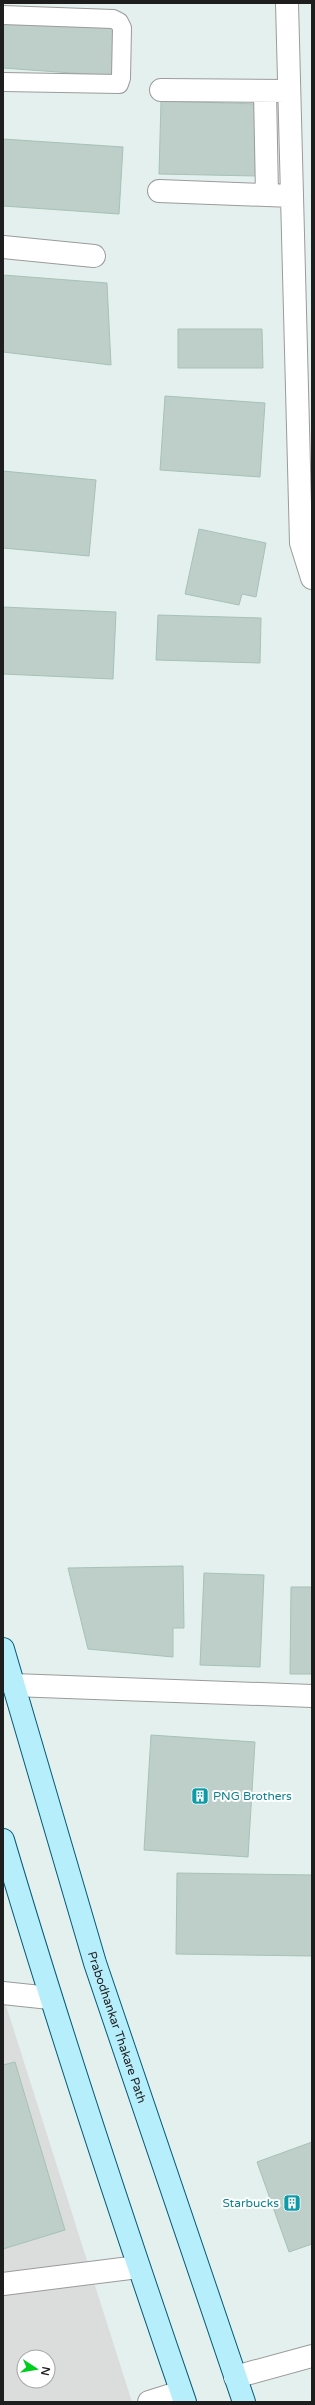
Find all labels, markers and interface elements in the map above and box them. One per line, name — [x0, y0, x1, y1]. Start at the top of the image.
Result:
building icon: PNG Brothers — [190, 1786, 210, 1806]
place label: PNG Brothers — [213, 1789, 292, 1803]
street label: Prabodhankar Thakare Path — [85, 1950, 149, 2105]
building icon: Starbucks — [282, 2193, 302, 2213]
place label: Starbucks — [222, 2196, 279, 2210]
north arrow — [16, 2349, 56, 2389]
text: N — [38, 2365, 53, 2377]

